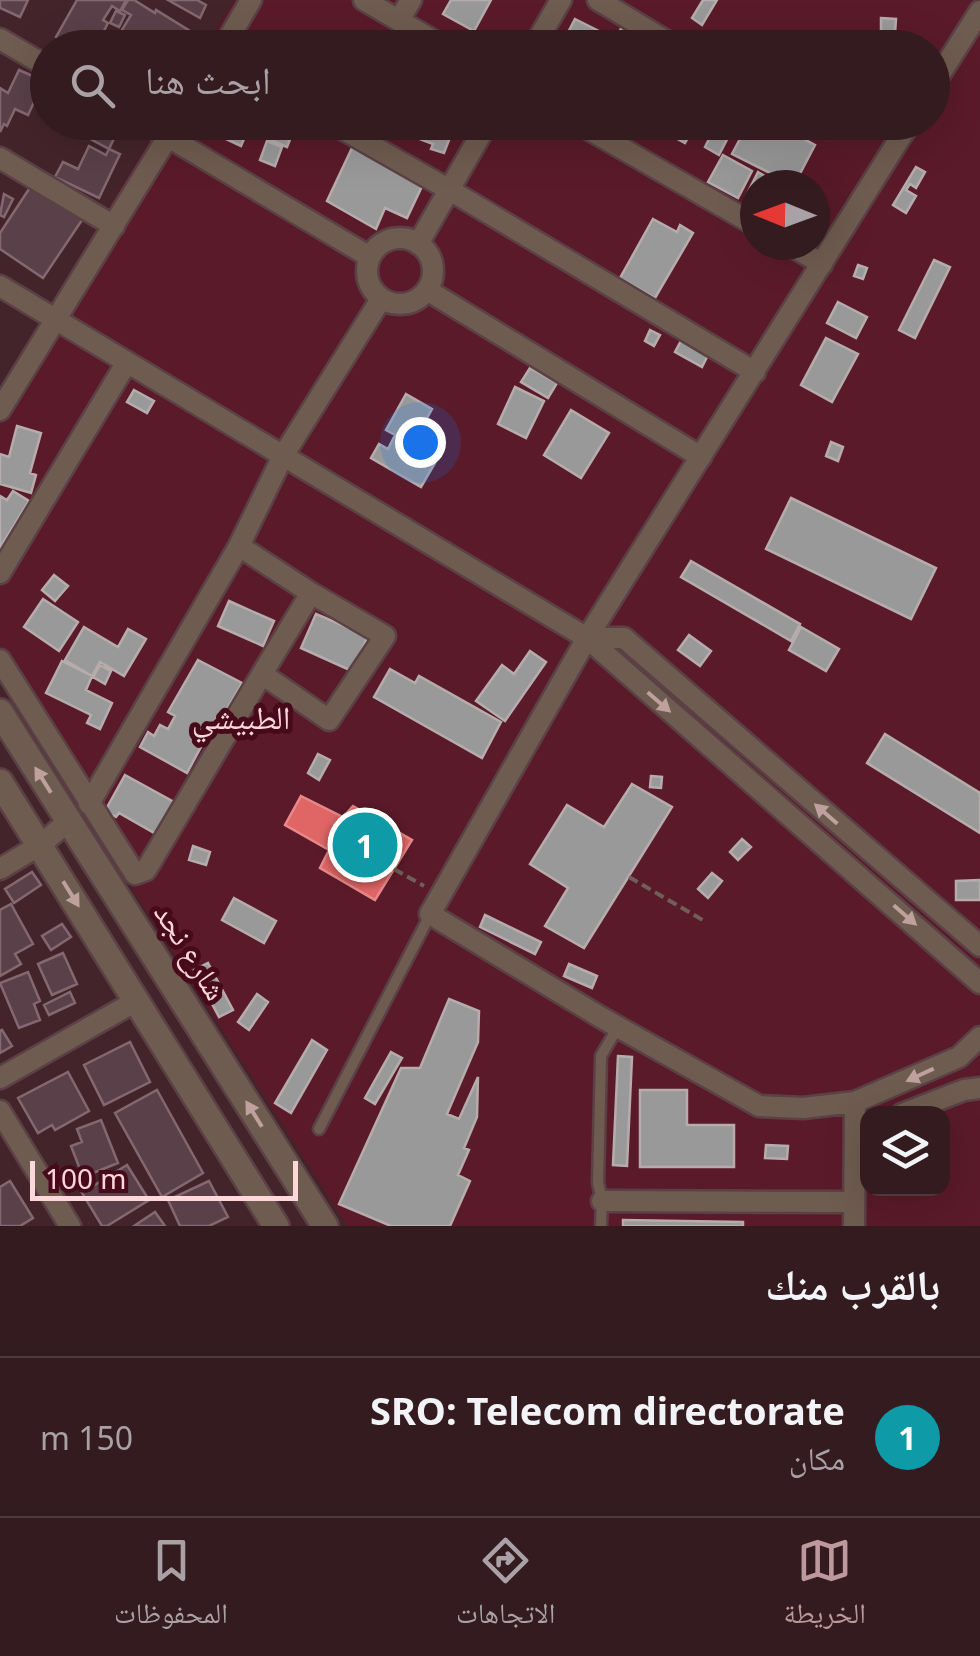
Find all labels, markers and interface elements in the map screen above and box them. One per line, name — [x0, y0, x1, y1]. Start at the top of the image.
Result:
search box — [30, 30, 950, 140]
text: ابحث هنا — [145, 53, 271, 105]
icon: search — [65, 58, 120, 113]
north arrow — [740, 170, 830, 260]
your location — [395, 417, 446, 468]
one-way arrow — [647, 691, 672, 713]
district label: الطبيشي — [192, 695, 290, 743]
one-way arrow — [35, 766, 52, 794]
one-way arrow — [814, 804, 839, 826]
pin: 1 — [332, 808, 398, 882]
one-way arrow — [61, 880, 79, 907]
street label: شارع نجد — [145, 895, 237, 1008]
one-way arrow — [892, 904, 917, 926]
one-way arrow — [906, 1066, 935, 1083]
one-way arrow — [246, 1100, 264, 1128]
map controls — [860, 1106, 950, 1196]
button: layers — [860, 1106, 950, 1196]
scale bar — [30, 1156, 298, 1200]
text: 100 m — [45, 1159, 127, 1197]
text: بالقرب منك — [765, 1255, 940, 1312]
text: SRO: Telecom directorate — [370, 1384, 845, 1436]
text: 150 m — [40, 1416, 133, 1459]
text: 1 — [898, 1416, 917, 1459]
text: مكان — [789, 1436, 845, 1479]
tab: المحفوظات — [114, 1533, 228, 1641]
tab: الاتجاهات — [456, 1533, 555, 1641]
tab: الخريطة — [784, 1533, 866, 1641]

